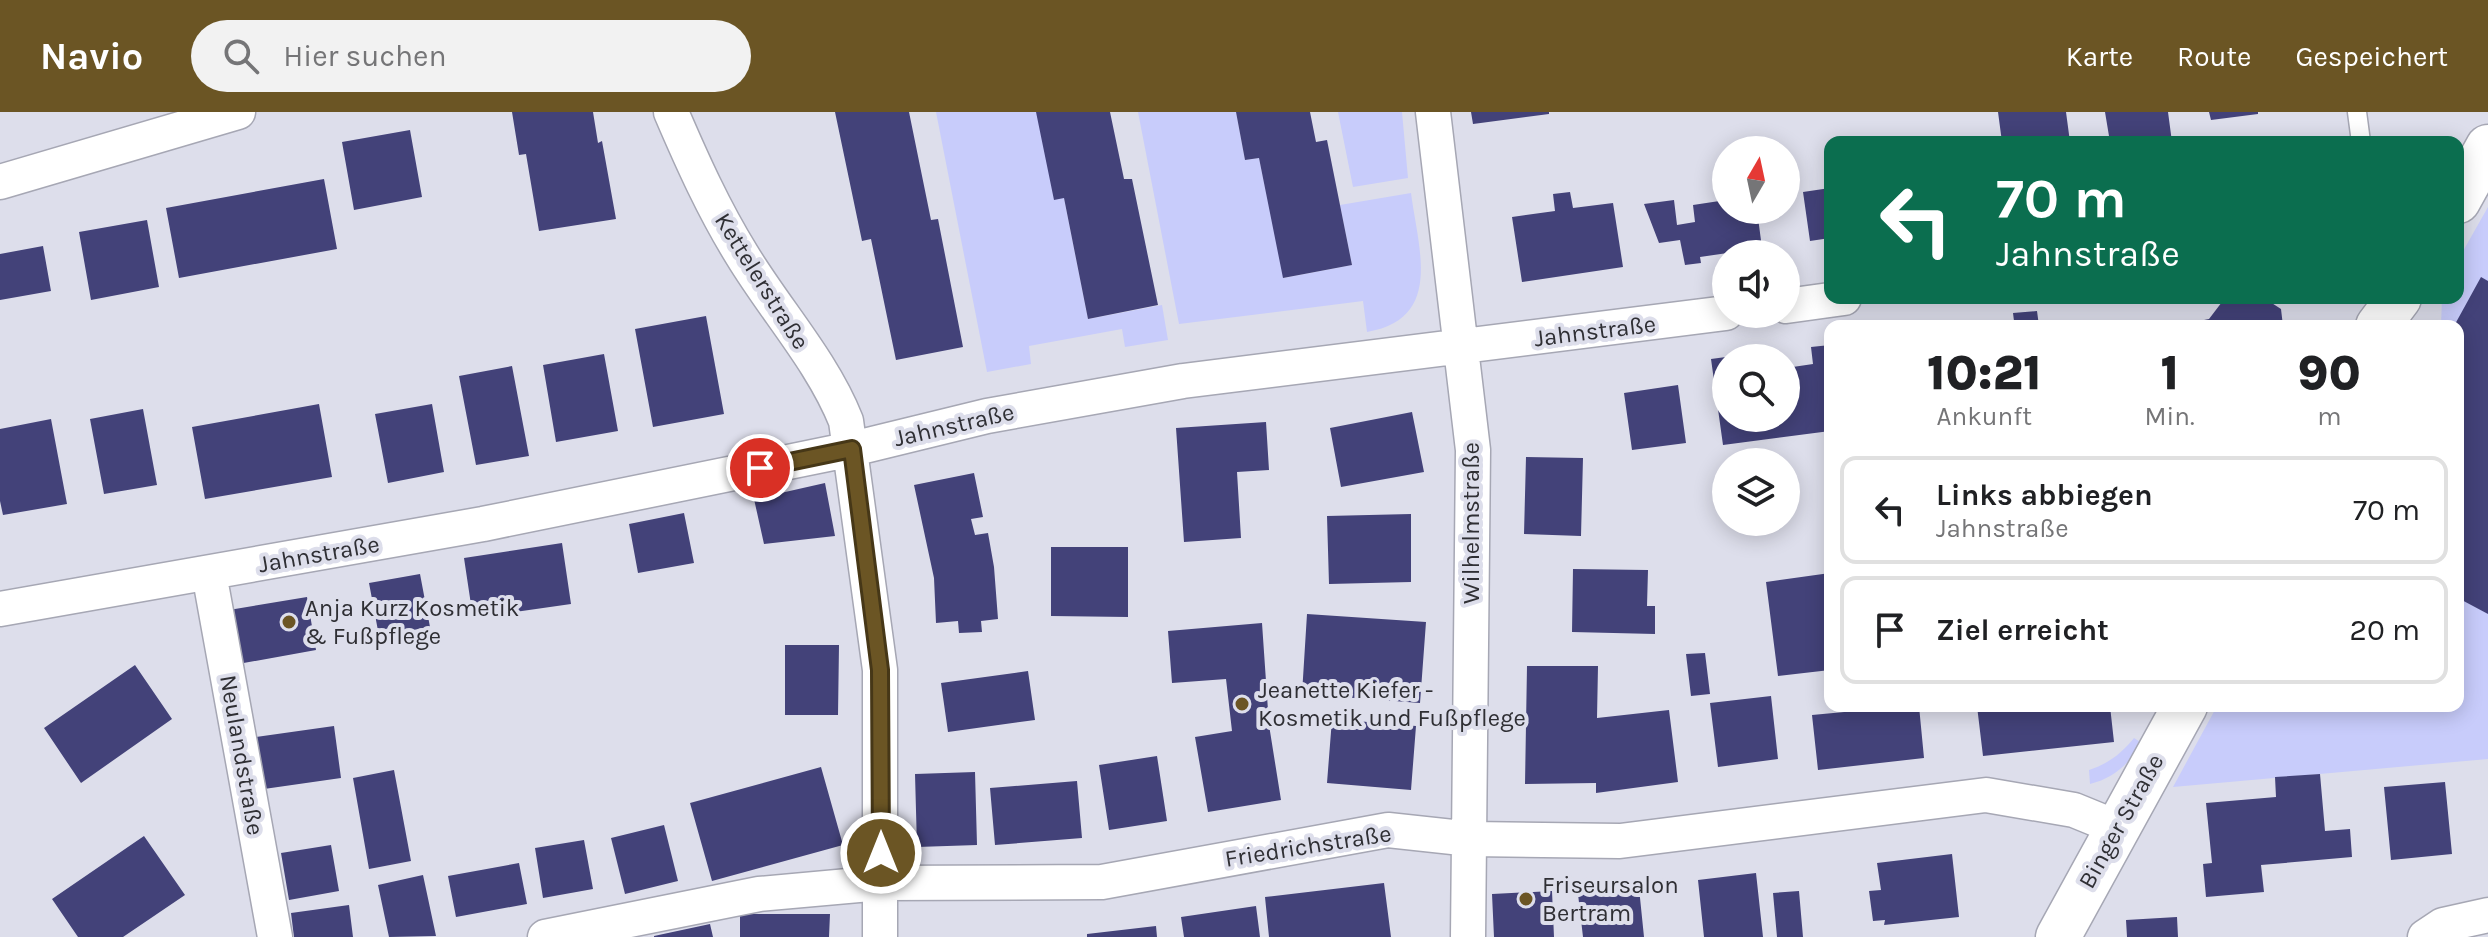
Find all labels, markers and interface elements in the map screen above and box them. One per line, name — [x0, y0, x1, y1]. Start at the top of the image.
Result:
search box — [191, 20, 751, 92]
text: Navio — [40, 34, 143, 79]
icon: search — [219, 34, 263, 78]
text: Hier suchen — [283, 38, 447, 74]
text: Karte — [2066, 40, 2133, 73]
text: Route — [2177, 40, 2251, 73]
text: Gespeichert — [2295, 40, 2448, 73]
north arrow — [1712, 136, 1800, 224]
map controls — [1712, 136, 1800, 536]
text: 70 m — [1996, 166, 2127, 231]
icon: left — [1864, 168, 1968, 272]
street label: Kettelerstraße — [709, 208, 815, 354]
text: Jahnstraße — [1996, 233, 2180, 275]
button: sound — [1712, 240, 1800, 328]
street label: Jahnstraße — [1533, 310, 1657, 352]
button: search — [1712, 344, 1800, 432]
text: 10:21 — [1927, 345, 2042, 401]
text: 1 — [2160, 345, 2179, 401]
text: 90 — [2298, 345, 2361, 401]
street label: Jahnstraße — [891, 398, 1017, 452]
text: Ankunft — [1937, 401, 2032, 432]
text: Min. — [2145, 401, 2195, 432]
text: m — [2317, 401, 2342, 432]
pin — [726, 434, 794, 502]
street label: Wilhelmstraße — [1457, 442, 1485, 604]
icon: arrive — [738, 446, 782, 490]
button: layers — [1712, 448, 1800, 536]
text: Links abbiegen — [1936, 477, 2153, 513]
icon: left — [1868, 488, 1912, 532]
text: 70 m — [2353, 492, 2420, 528]
text: Jahnstraße — [1936, 513, 2069, 544]
street label: Jahnstraße — [256, 530, 382, 578]
place label: Anja Kurz Kosmetik & Fußpflege — [305, 594, 519, 650]
icon: arrive — [1868, 608, 1912, 652]
text: Ziel erreicht — [1936, 612, 2109, 648]
text: 20 m — [2350, 612, 2420, 648]
marker: Anja Kurz Kosmetik & Fußpflege — [280, 613, 298, 631]
street label: Neulandstraße — [214, 673, 270, 837]
place label: Jeanette Kiefer - Kosmetik und Fußpflege — [1258, 676, 1526, 732]
marker: Jeanette Kiefer - Kosmetik und Fußpflege — [1233, 695, 1251, 713]
street label: Binger Straße — [2073, 749, 2169, 893]
position arrow — [839, 811, 923, 895]
street label: Friedrichstraße — [1223, 819, 1393, 873]
place label: Friseursalon Bertram — [1542, 871, 1679, 927]
marker: Friseursalon Bertram — [1517, 890, 1535, 908]

